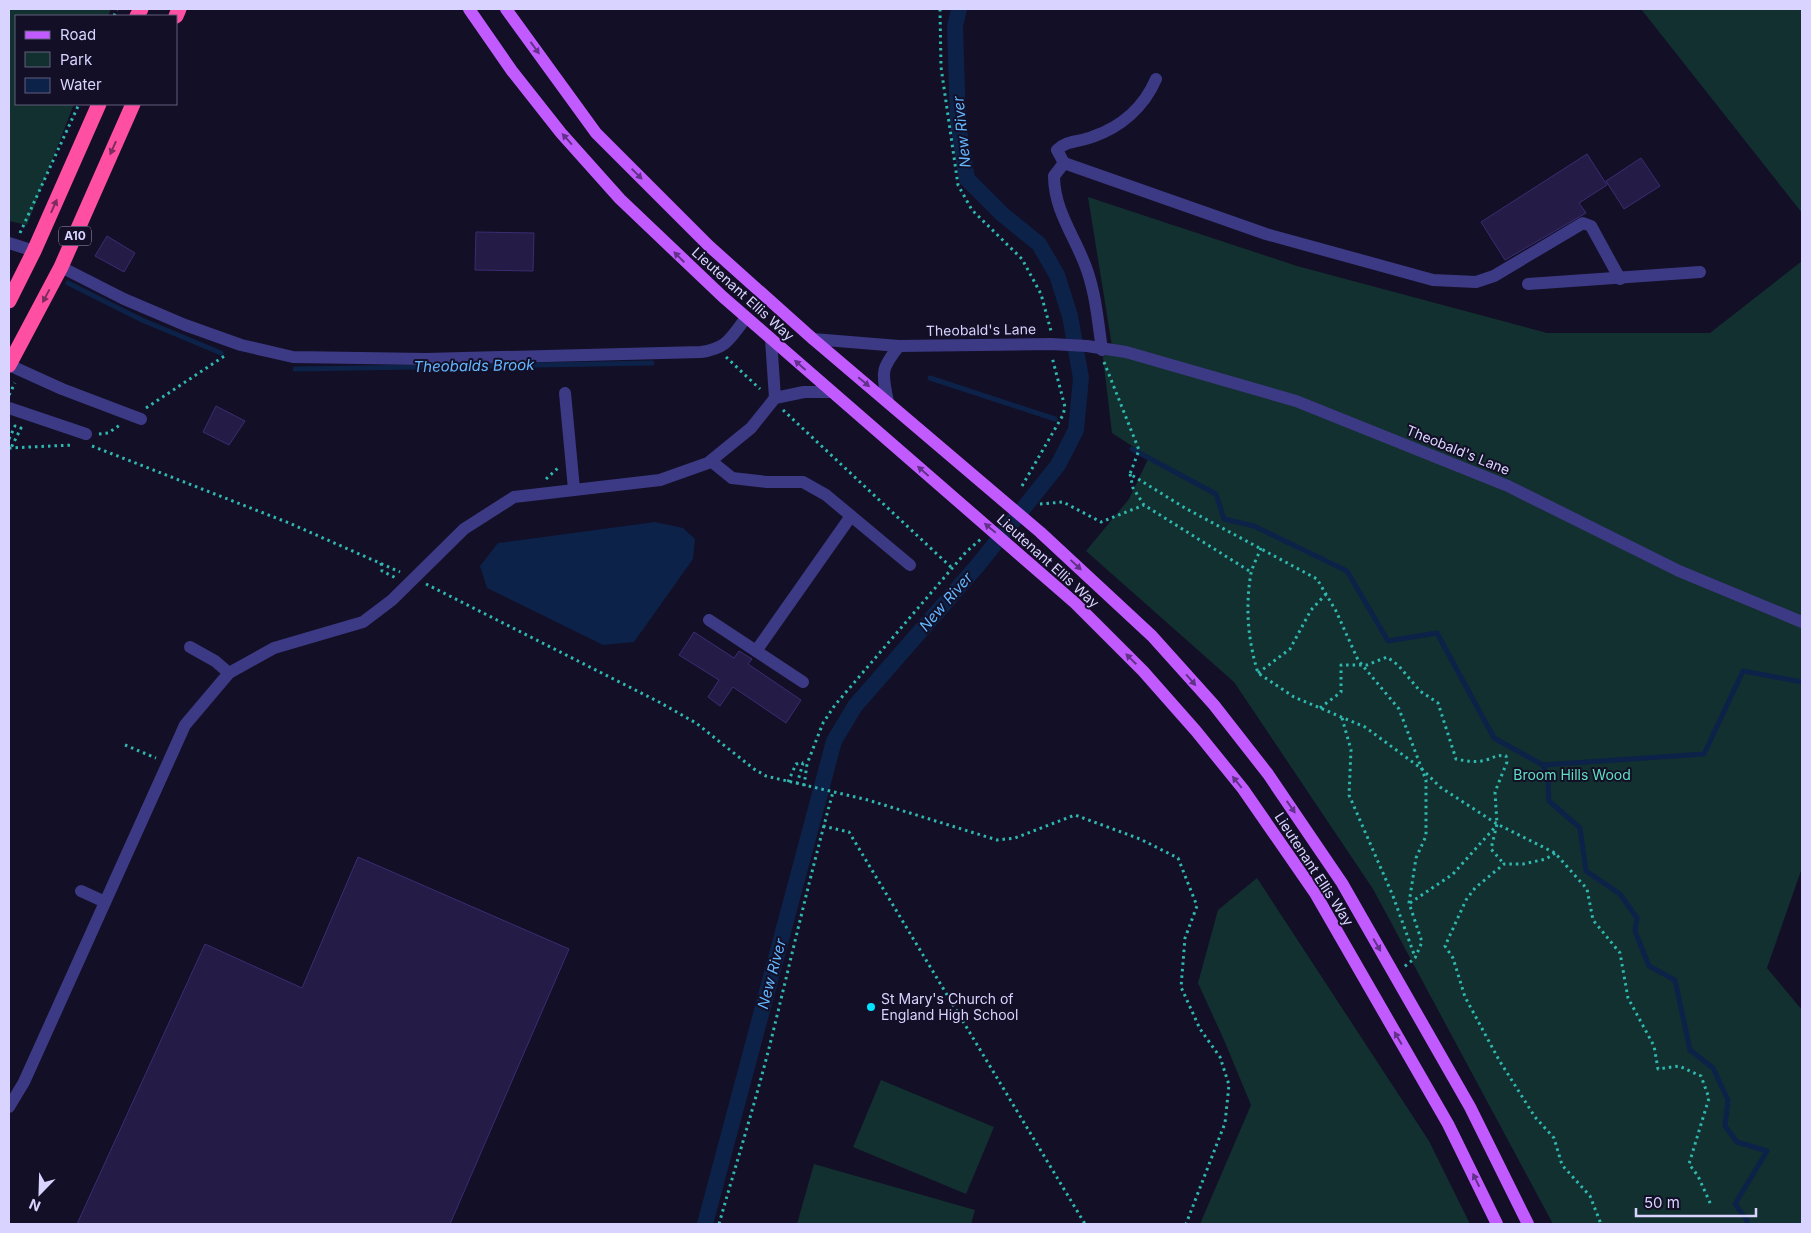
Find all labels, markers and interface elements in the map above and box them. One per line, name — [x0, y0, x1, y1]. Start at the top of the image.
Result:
legend — [15, 15, 178, 105]
text: Road — [60, 25, 96, 44]
one-way arrow — [530, 41, 540, 55]
text: Park — [60, 50, 93, 69]
text: Water — [60, 75, 102, 94]
water label: New River — [948, 95, 975, 169]
one-way arrow — [561, 134, 573, 146]
one-way arrow — [109, 141, 117, 155]
one-way arrow — [630, 168, 642, 180]
one-way arrow — [50, 199, 58, 214]
road number: A10 — [59, 227, 91, 246]
street label: Lieutenant Ellis Way — [689, 243, 798, 344]
one-way arrow — [673, 251, 685, 263]
one-way arrow — [42, 289, 50, 303]
street label: Theobald's Lane — [926, 320, 1036, 339]
water label: Theobalds Brook — [413, 355, 535, 376]
one-way arrow — [795, 359, 807, 371]
one-way arrow — [857, 376, 870, 387]
street label: Theobald's Lane — [1404, 421, 1512, 478]
one-way arrow — [917, 466, 929, 477]
street label: Lieutenant Ellis Way — [994, 510, 1103, 611]
one-way arrow — [984, 523, 997, 534]
one-way arrow — [1069, 559, 1081, 571]
water label: New River — [915, 568, 977, 635]
one-way arrow — [1125, 653, 1137, 665]
one-way arrow — [1185, 673, 1197, 685]
park label: Broom Hills Wood — [1513, 766, 1631, 783]
one-way arrow — [1231, 776, 1242, 789]
one-way arrow — [1286, 800, 1296, 814]
street label: Lieutenant Ellis Way — [1271, 809, 1358, 929]
water label: New River — [753, 936, 790, 1011]
one-way arrow — [1373, 938, 1382, 952]
place label: St Mary's Church of England High School — [881, 990, 1018, 1023]
marker: St Mary's Church of England High School — [865, 1001, 877, 1013]
one-way arrow — [1394, 1030, 1402, 1045]
north arrow — [15, 1168, 65, 1218]
one-way arrow — [1471, 1173, 1480, 1188]
scale bar — [1636, 1186, 1756, 1218]
text: 50 m — [1644, 1193, 1680, 1212]
text: N — [26, 1196, 43, 1215]

